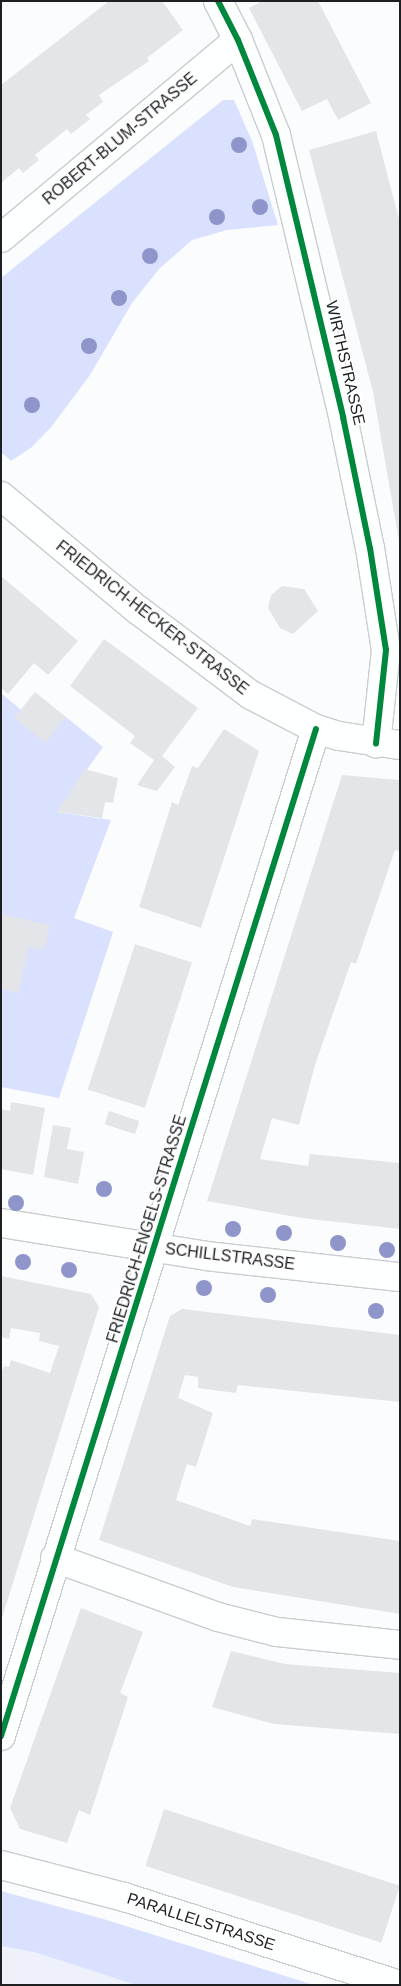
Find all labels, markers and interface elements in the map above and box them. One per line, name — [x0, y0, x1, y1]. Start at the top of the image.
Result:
street label: ROBERT-BLUM-STRASSE — [39, 69, 201, 209]
street label: WIRTHSTRASSE — [321, 299, 369, 427]
street label: FRIEDRICH-HECKER-STRASSE — [52, 537, 252, 699]
street label: FRIEDRICH-ENGELS-STRASSE — [103, 1113, 191, 1345]
street label: SCHILLSTRASSE — [164, 1240, 296, 1274]
street label: PARALLELSTRASSE — [125, 1889, 277, 1955]

